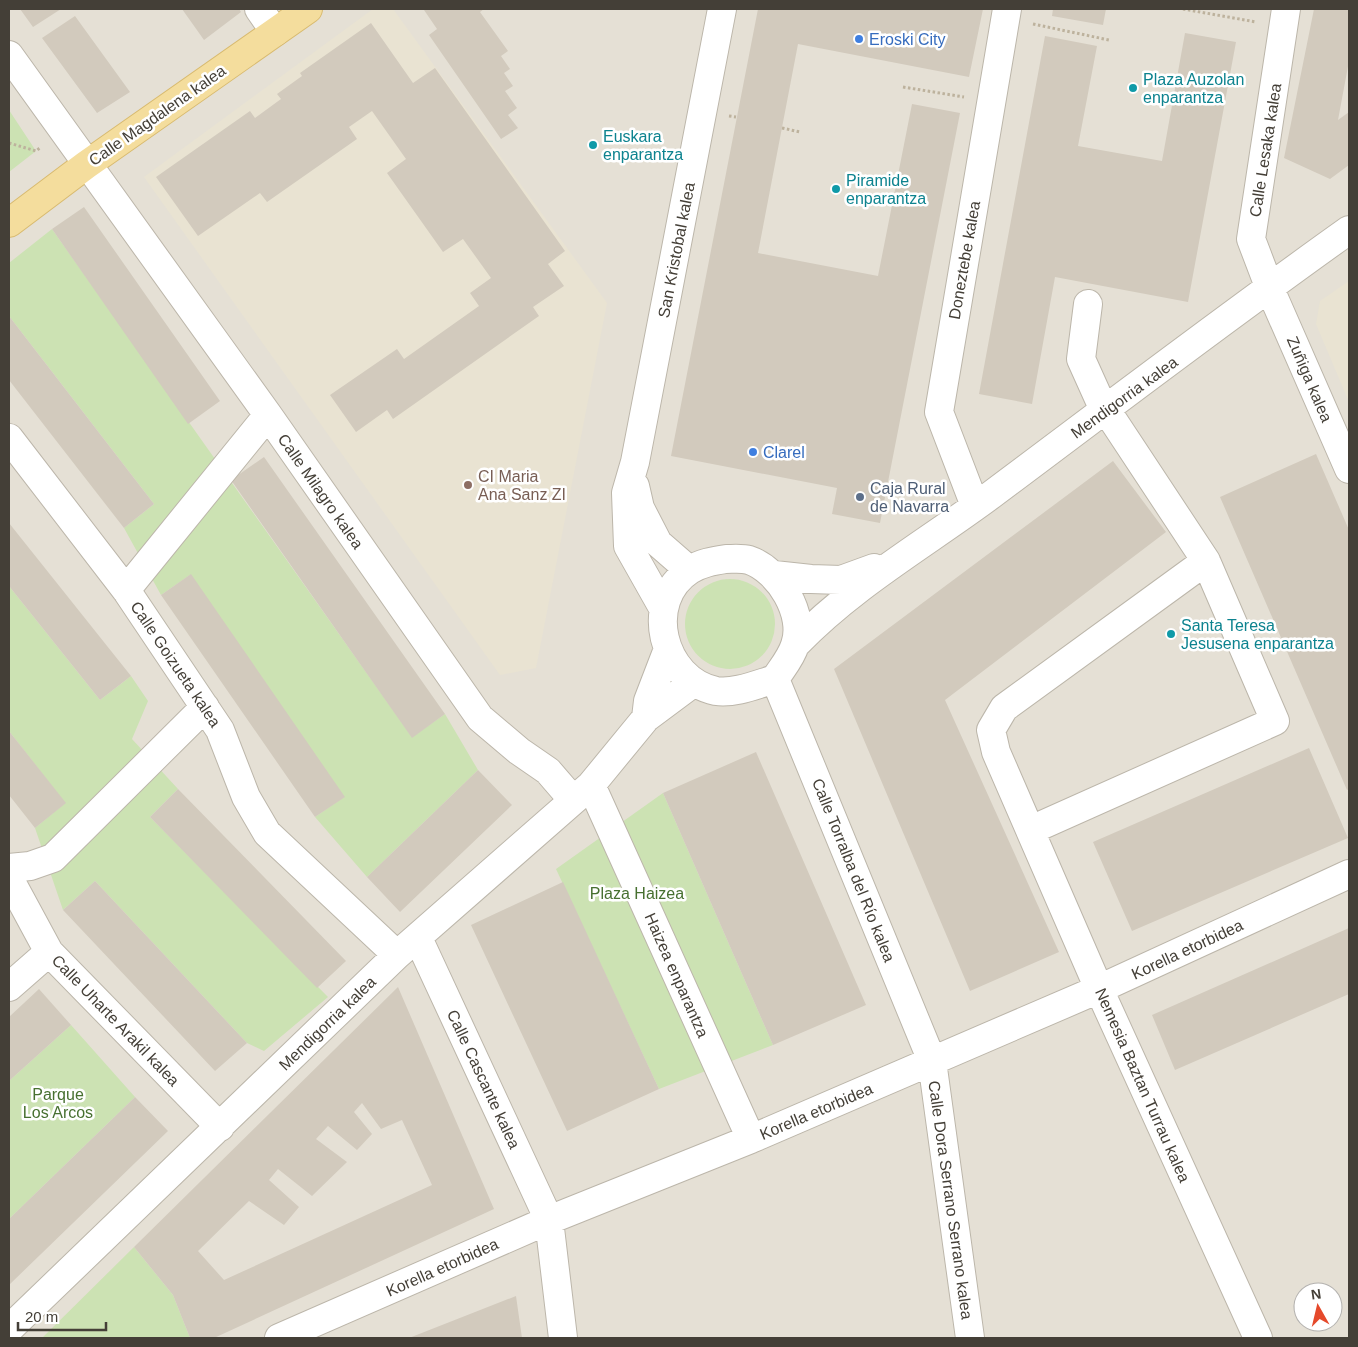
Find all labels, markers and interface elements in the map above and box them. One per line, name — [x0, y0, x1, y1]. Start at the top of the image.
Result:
place label: Eroski City — [869, 31, 945, 48]
marker: Eroski City — [853, 33, 865, 45]
street label: Calle Magdalena kalea — [86, 62, 229, 169]
place label: Plaza Auzolan enparantza — [1143, 71, 1244, 106]
marker: Plaza Auzolan enparantza — [1127, 82, 1139, 94]
street label: Calle Lesaka kalea — [1247, 82, 1284, 218]
place label: Euskara enparantza — [603, 128, 683, 163]
marker: Euskara enparantza — [587, 139, 599, 151]
place label: Piramide enparantza — [846, 172, 926, 207]
street label: San Kristobal kalea — [655, 181, 698, 319]
marker: Piramide enparantza — [830, 183, 842, 195]
street label: Doneztebe kalea — [946, 199, 983, 321]
street label: Zuñiga kalea — [1284, 334, 1335, 425]
street label: Mendigorria kalea — [1068, 353, 1181, 442]
street label: Calle Milagro kalea — [275, 431, 367, 552]
place label: Clarel — [763, 444, 805, 461]
marker: Clarel — [747, 446, 759, 458]
place label: CI Maria Ana Sanz ZI — [478, 468, 566, 503]
marker: CI Maria Ana Sanz ZI — [462, 479, 474, 491]
place label: Caja Rural de Navarra — [870, 480, 949, 515]
marker: Caja Rural de Navarra — [854, 491, 866, 503]
street label: Calle Goizueta kalea — [127, 598, 224, 730]
place label: Santa Teresa Jesusena enparantza — [1181, 617, 1334, 652]
marker: Santa Teresa Jesusena enparantza — [1165, 628, 1177, 640]
street label: Calle Torralba del Río kalea — [809, 776, 898, 964]
park label: Plaza Haizea — [590, 885, 684, 902]
street label: Haizea enparantza — [641, 910, 712, 1040]
street label: Korella etorbidea — [1129, 916, 1246, 983]
street label: Calle Uharte Arakil kalea — [49, 951, 183, 1089]
street label: Mendigorria kalea — [276, 973, 379, 1074]
street label: Nemesia Baztan Turrau kalea — [1092, 985, 1193, 1185]
street label: Calle Cascante kalea — [444, 1007, 523, 1151]
street label: Korella etorbidea — [757, 1080, 875, 1143]
street label: Calle Dora Serrano Serrano kalea — [925, 1080, 976, 1321]
park label: Parque Los Arcos — [23, 1086, 93, 1121]
street label: Korella etorbidea — [383, 1235, 501, 1300]
north arrow — [1293, 1282, 1343, 1332]
text: N — [1310, 1285, 1322, 1303]
scale bar — [18, 1300, 105, 1332]
text: 20 m — [25, 1308, 58, 1325]

